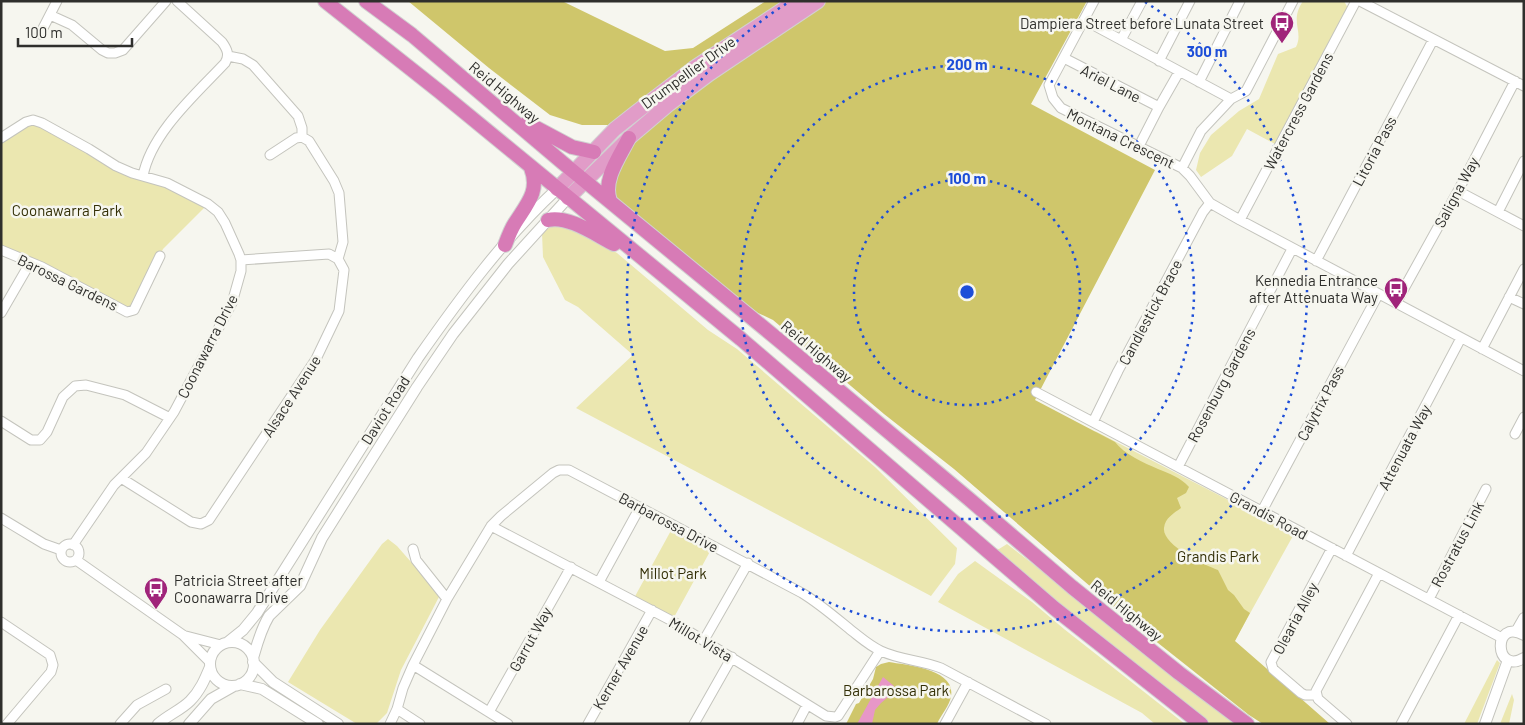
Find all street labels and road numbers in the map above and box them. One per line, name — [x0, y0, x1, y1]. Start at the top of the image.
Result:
street label: Drumpellier Drive — [637, 32, 739, 112]
street label: Watercress Gardens — [1259, 49, 1337, 173]
street label: Reid Highway — [466, 57, 544, 127]
street label: Ariel Lane — [1078, 60, 1144, 106]
street label: Montana Crescent — [1064, 104, 1178, 172]
street label: Litoria Pass — [1348, 113, 1400, 189]
street label: Saligna Way — [1430, 154, 1482, 230]
street label: Barossa Gardens — [15, 250, 121, 314]
street label: Candlestick Brace — [1115, 256, 1185, 368]
street label: Coonawarra Drive — [173, 291, 241, 401]
street label: Reid Highway — [778, 316, 856, 386]
street label: Rosenburg Gardens — [1183, 325, 1259, 445]
street label: Alsace Avenue — [258, 352, 324, 440]
street label: Calytrix Pass — [1293, 362, 1347, 444]
street label: Daviot Road — [357, 372, 413, 448]
street label: Attenuata Way — [1374, 401, 1434, 493]
street label: Grandis Road — [1227, 487, 1311, 543]
street label: Barbarossa Drive — [616, 488, 722, 556]
street label: Rostratus Link — [1427, 498, 1487, 590]
street label: Reid Highway — [1088, 576, 1166, 644]
street label: Olearia Alley — [1268, 579, 1322, 657]
street label: Garrut Way — [505, 603, 555, 674]
street label: Millot Vista — [666, 613, 736, 665]
street label: Kerner Avenue — [589, 622, 651, 712]

